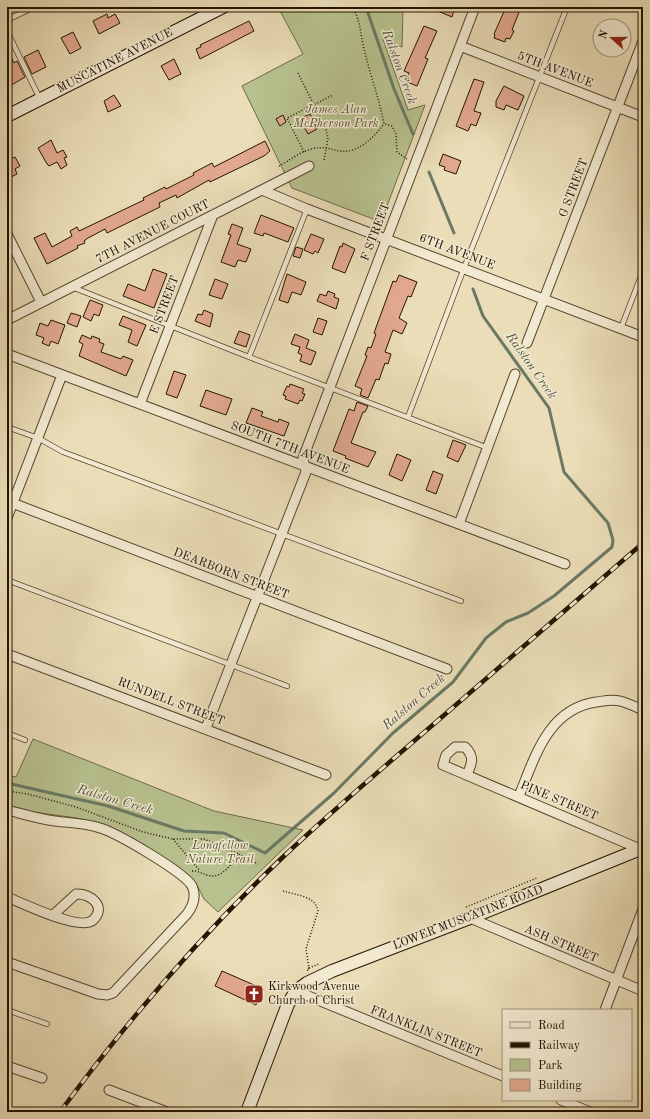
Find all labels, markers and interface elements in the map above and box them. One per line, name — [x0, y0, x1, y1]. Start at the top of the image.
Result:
north arrow — [592, 18, 632, 58]
street label: MUSCATINE AVENUE — [55, 27, 175, 95]
water label: Ralston Creek — [379, 27, 418, 106]
text: N — [597, 29, 611, 41]
street label: 5TH AVENUE — [516, 49, 595, 90]
park label: James Alan McPherson Park — [292, 104, 379, 130]
street label: G STREET — [557, 157, 591, 219]
street label: 7TH AVENUE COURT — [94, 198, 212, 266]
street label: F STREET — [359, 201, 393, 263]
street label: 6TH AVENUE — [418, 232, 496, 272]
street label: E STREET — [148, 274, 182, 336]
water label: Ralston Creek — [503, 329, 559, 402]
street label: SOUTH 7TH AVENUE — [229, 420, 351, 476]
street label: DEARBORN STREET — [171, 546, 291, 602]
water label: Ralston Creek — [379, 671, 448, 733]
street label: RUNDELL STREET — [116, 676, 226, 728]
street label: PINE STREET — [518, 779, 600, 823]
water label: Ralston Creek — [75, 783, 154, 817]
park label: Longfellow Nature Trail — [185, 840, 254, 866]
street label: LOWER MUSCATINE ROAD — [391, 884, 545, 952]
street label: ASH STREET — [522, 923, 600, 965]
place label: Kirkwood Avenue Church of Christ — [268, 981, 360, 1007]
church icon: Kirkwood Avenue Church of Christ — [243, 983, 265, 1005]
street label: FRANKLIN STREET — [368, 1004, 484, 1060]
legend — [502, 1009, 632, 1101]
text: Road — [538, 1020, 565, 1032]
text: Railway — [538, 1040, 581, 1052]
text: Park — [538, 1060, 563, 1072]
text: Building — [538, 1080, 582, 1092]

